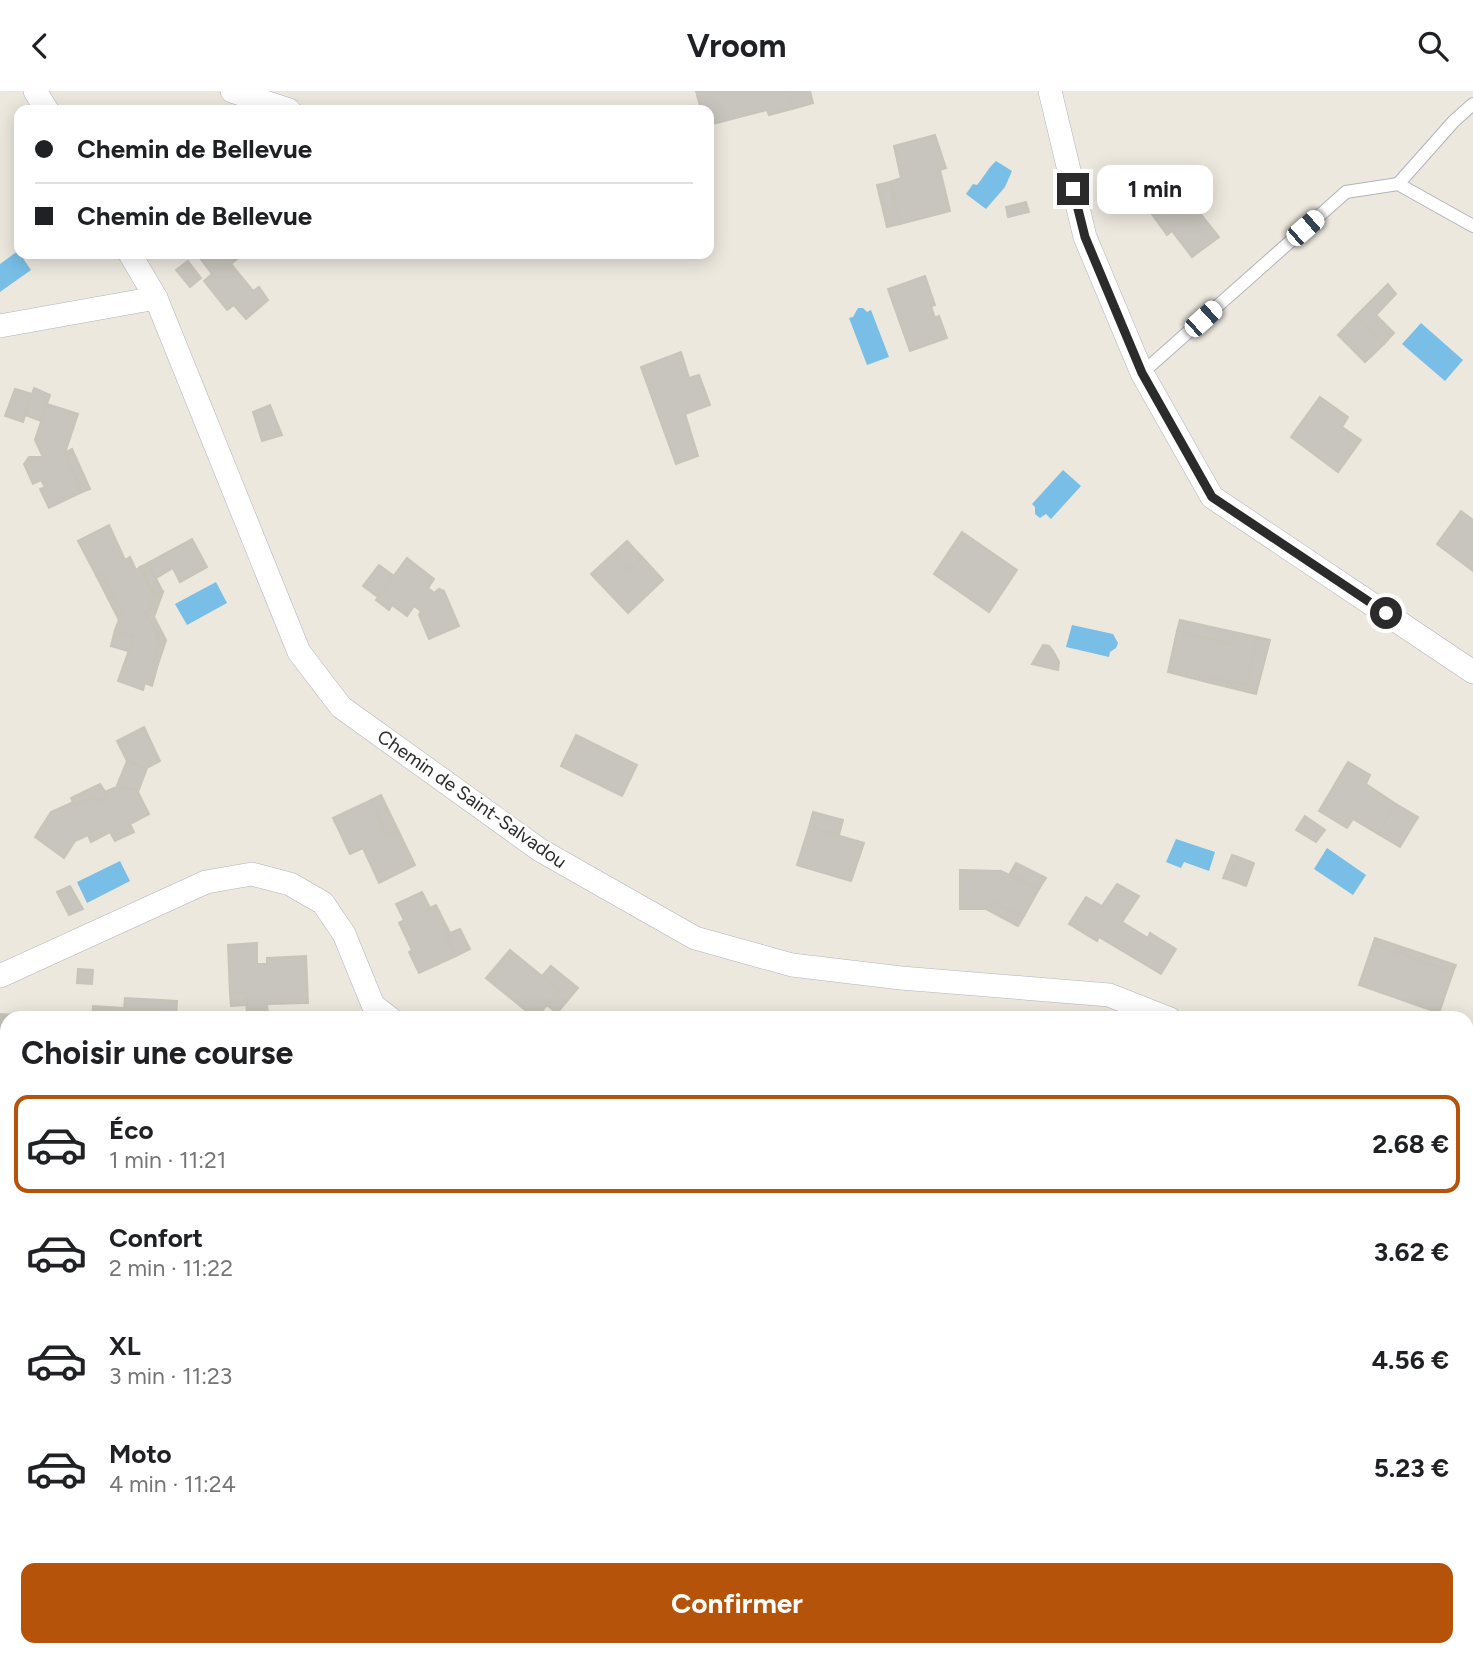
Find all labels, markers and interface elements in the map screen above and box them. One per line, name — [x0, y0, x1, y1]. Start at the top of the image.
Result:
icon: back — [21, 27, 59, 65]
text: Vroom — [687, 27, 786, 65]
icon: search — [1414, 27, 1452, 65]
text: Chemin de Bellevue — [77, 133, 312, 165]
callout: 1 min — [1098, 165, 1213, 213]
route end — [1057, 173, 1089, 205]
text: 1 min — [1128, 175, 1182, 203]
text: Chemin de Bellevue — [77, 200, 312, 232]
car — [1283, 206, 1328, 250]
car — [1181, 297, 1226, 341]
route start — [1370, 597, 1402, 629]
street label: Chemin de Saint-Salvadou — [373, 725, 571, 873]
text: Choisir une course — [21, 1034, 293, 1072]
icon: car — [25, 1113, 88, 1176]
text: Éco — [109, 1114, 154, 1146]
text: 2.68 € — [1372, 1128, 1449, 1160]
text: 1 min · 11:21 — [109, 1146, 226, 1174]
icon: car — [25, 1221, 88, 1284]
text: Confort — [109, 1222, 203, 1254]
text: 3.62 € — [1374, 1236, 1449, 1268]
text: 2 min · 11:22 — [109, 1254, 233, 1282]
icon: car — [25, 1329, 88, 1392]
text: XL — [109, 1330, 141, 1362]
text: 4.56 € — [1372, 1344, 1449, 1376]
text: 3 min · 11:23 — [109, 1362, 232, 1390]
icon: car — [25, 1437, 88, 1500]
text: Moto — [109, 1438, 172, 1470]
text: 5.23 € — [1374, 1452, 1449, 1484]
text: 4 min · 11:24 — [109, 1470, 236, 1498]
button: Confirmer — [21, 1563, 1453, 1643]

